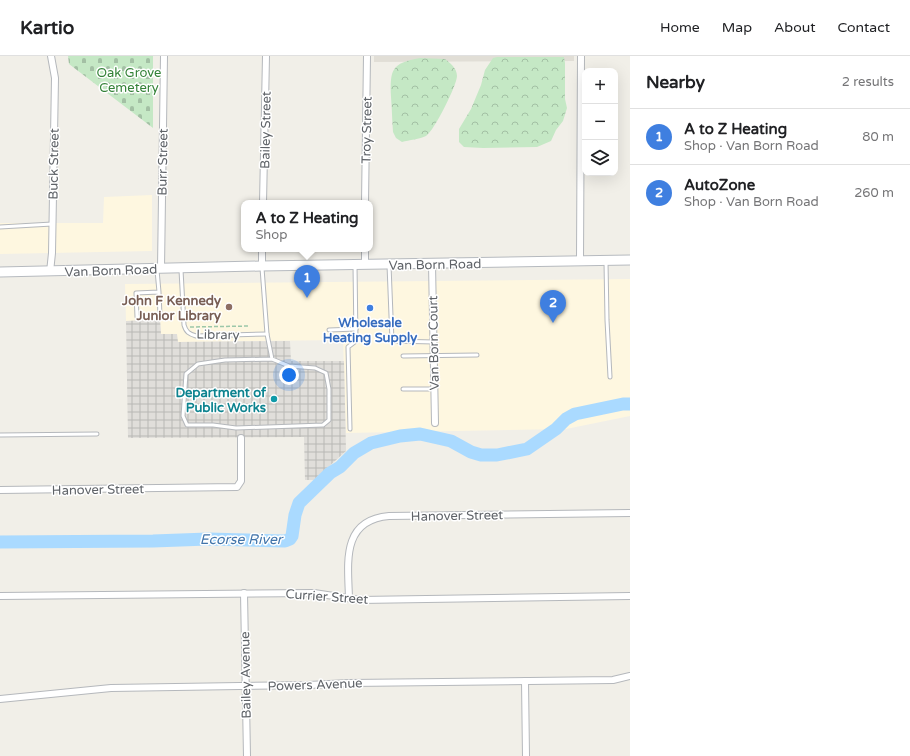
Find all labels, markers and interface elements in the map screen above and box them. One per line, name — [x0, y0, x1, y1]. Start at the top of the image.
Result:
text: Kartio — [20, 17, 74, 39]
text: Home — [660, 19, 700, 36]
text: Map — [722, 19, 752, 36]
text: About — [774, 19, 816, 36]
text: Contact — [838, 19, 890, 36]
park label: Oak Grove Cemetery — [97, 65, 161, 96]
map controls — [582, 68, 618, 176]
button: + — [582, 68, 618, 104]
text: Nearby — [646, 72, 705, 93]
text: 2 results — [842, 74, 894, 90]
street label: Bailey Street — [257, 91, 275, 169]
street label: Troy Street — [358, 96, 376, 164]
button: − — [582, 104, 618, 140]
text: A to Z Heating — [684, 120, 787, 138]
street label: Buck Street — [45, 128, 63, 200]
street label: Burr Street — [154, 128, 172, 196]
text: 1 — [655, 129, 663, 145]
text: 80 m — [862, 129, 894, 145]
text: Shop · Van Born Road — [684, 138, 819, 154]
button: layers — [582, 140, 618, 176]
text: AutoZone — [684, 176, 755, 194]
text: 2 — [655, 185, 663, 201]
text: 260 m — [854, 185, 894, 201]
text: Shop · Van Born Road — [684, 194, 819, 210]
popup — [241, 200, 373, 252]
text: A to Z Heating — [255, 209, 359, 227]
text: Shop — [255, 227, 287, 243]
street label: Van Born Road — [389, 256, 482, 274]
street label: Van Born Road — [64, 261, 158, 281]
pin: 1 — [294, 265, 320, 298]
pin: 2 — [540, 290, 566, 323]
place label: John F Kennedy Junior Library — [121, 293, 221, 324]
street label: Van Born Court — [425, 296, 443, 390]
marker: John F Kennedy Junior Library — [224, 302, 234, 312]
marker: Wholesale Heating Supply — [365, 303, 375, 313]
place label: Wholesale Heating Supply — [323, 315, 417, 346]
street label: Library — [196, 327, 240, 343]
your location — [279, 365, 299, 385]
place label: Department of Public Works — [175, 385, 267, 416]
marker: Department of Public Works — [269, 394, 279, 404]
street label: Hanover Street — [52, 481, 144, 499]
street label: Hanover Street — [411, 507, 503, 525]
water label: Ecorse River — [200, 531, 284, 548]
street label: Currier Street — [285, 586, 369, 608]
street label: Bailey Avenue — [237, 631, 255, 719]
street label: Powers Avenue — [267, 675, 363, 695]

